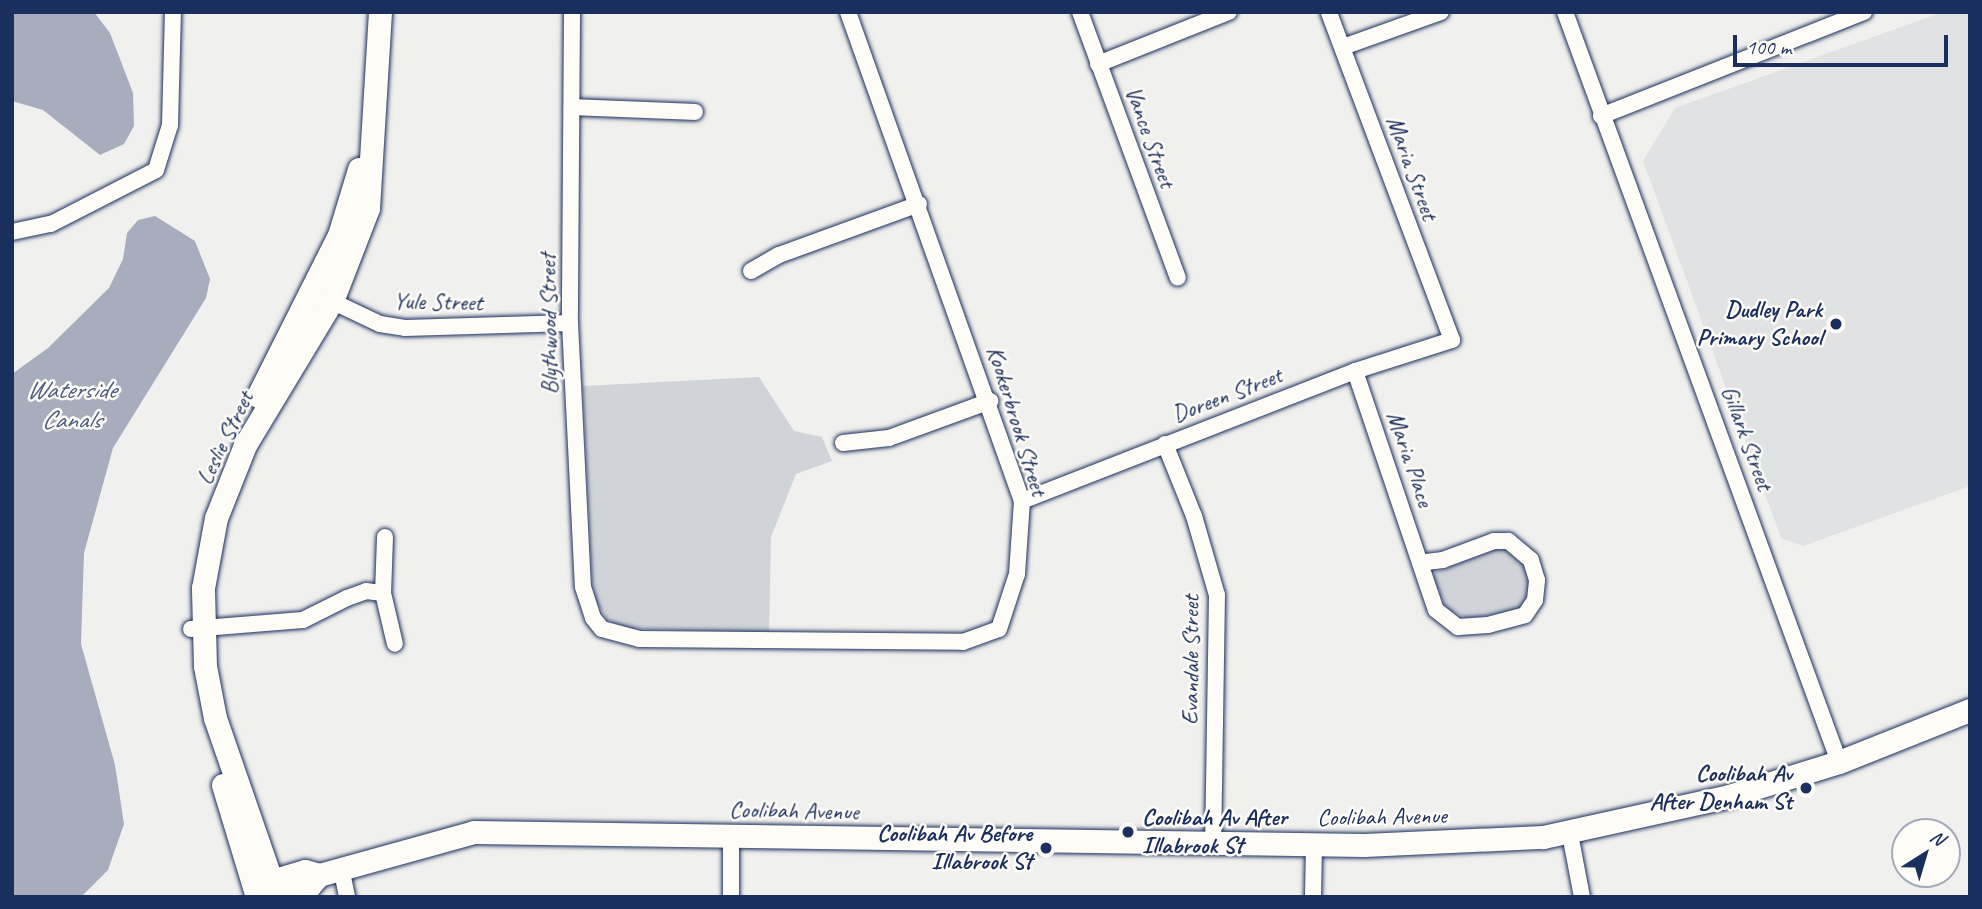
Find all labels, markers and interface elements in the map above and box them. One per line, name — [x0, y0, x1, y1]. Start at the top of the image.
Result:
scale bar — [1737, 21, 1952, 65]
text: 100 m — [1746, 34, 1791, 60]
street label: Vance Street — [1118, 82, 1182, 192]
street label: Maria Street — [1380, 112, 1444, 224]
street label: Blythwood Street — [533, 253, 565, 395]
street label: Yule Street — [393, 287, 483, 317]
place label: Dudley Park Primary School — [1697, 296, 1822, 352]
marker: Dudley Park Primary School — [1828, 316, 1844, 332]
street label: Kookerbrook Street — [980, 342, 1054, 500]
street label: Doreen Street — [1168, 361, 1286, 429]
water label: Waterside Canals — [27, 374, 115, 436]
street label: Gillark Street — [1715, 382, 1779, 494]
street label: Leslie Street — [190, 386, 260, 490]
street label: Maria Place — [1380, 408, 1440, 510]
street label: Evandale Street — [1177, 595, 1205, 725]
place label: Coolibah Av After Denham St — [1649, 760, 1792, 816]
marker: Coolibah Av After Denham St — [1798, 780, 1814, 796]
street label: Coolibah Avenue — [729, 795, 859, 827]
street label: Coolibah Avenue — [1317, 801, 1447, 833]
place label: Coolibah Av After Illabrook St — [1142, 804, 1287, 860]
north arrow — [1891, 818, 1961, 888]
place label: Coolibah Av Before Illabrook St — [877, 820, 1032, 876]
marker: Coolibah Av After Illabrook St — [1120, 824, 1136, 840]
text: N — [1926, 825, 1949, 851]
marker: Coolibah Av Before Illabrook St — [1038, 840, 1054, 856]

